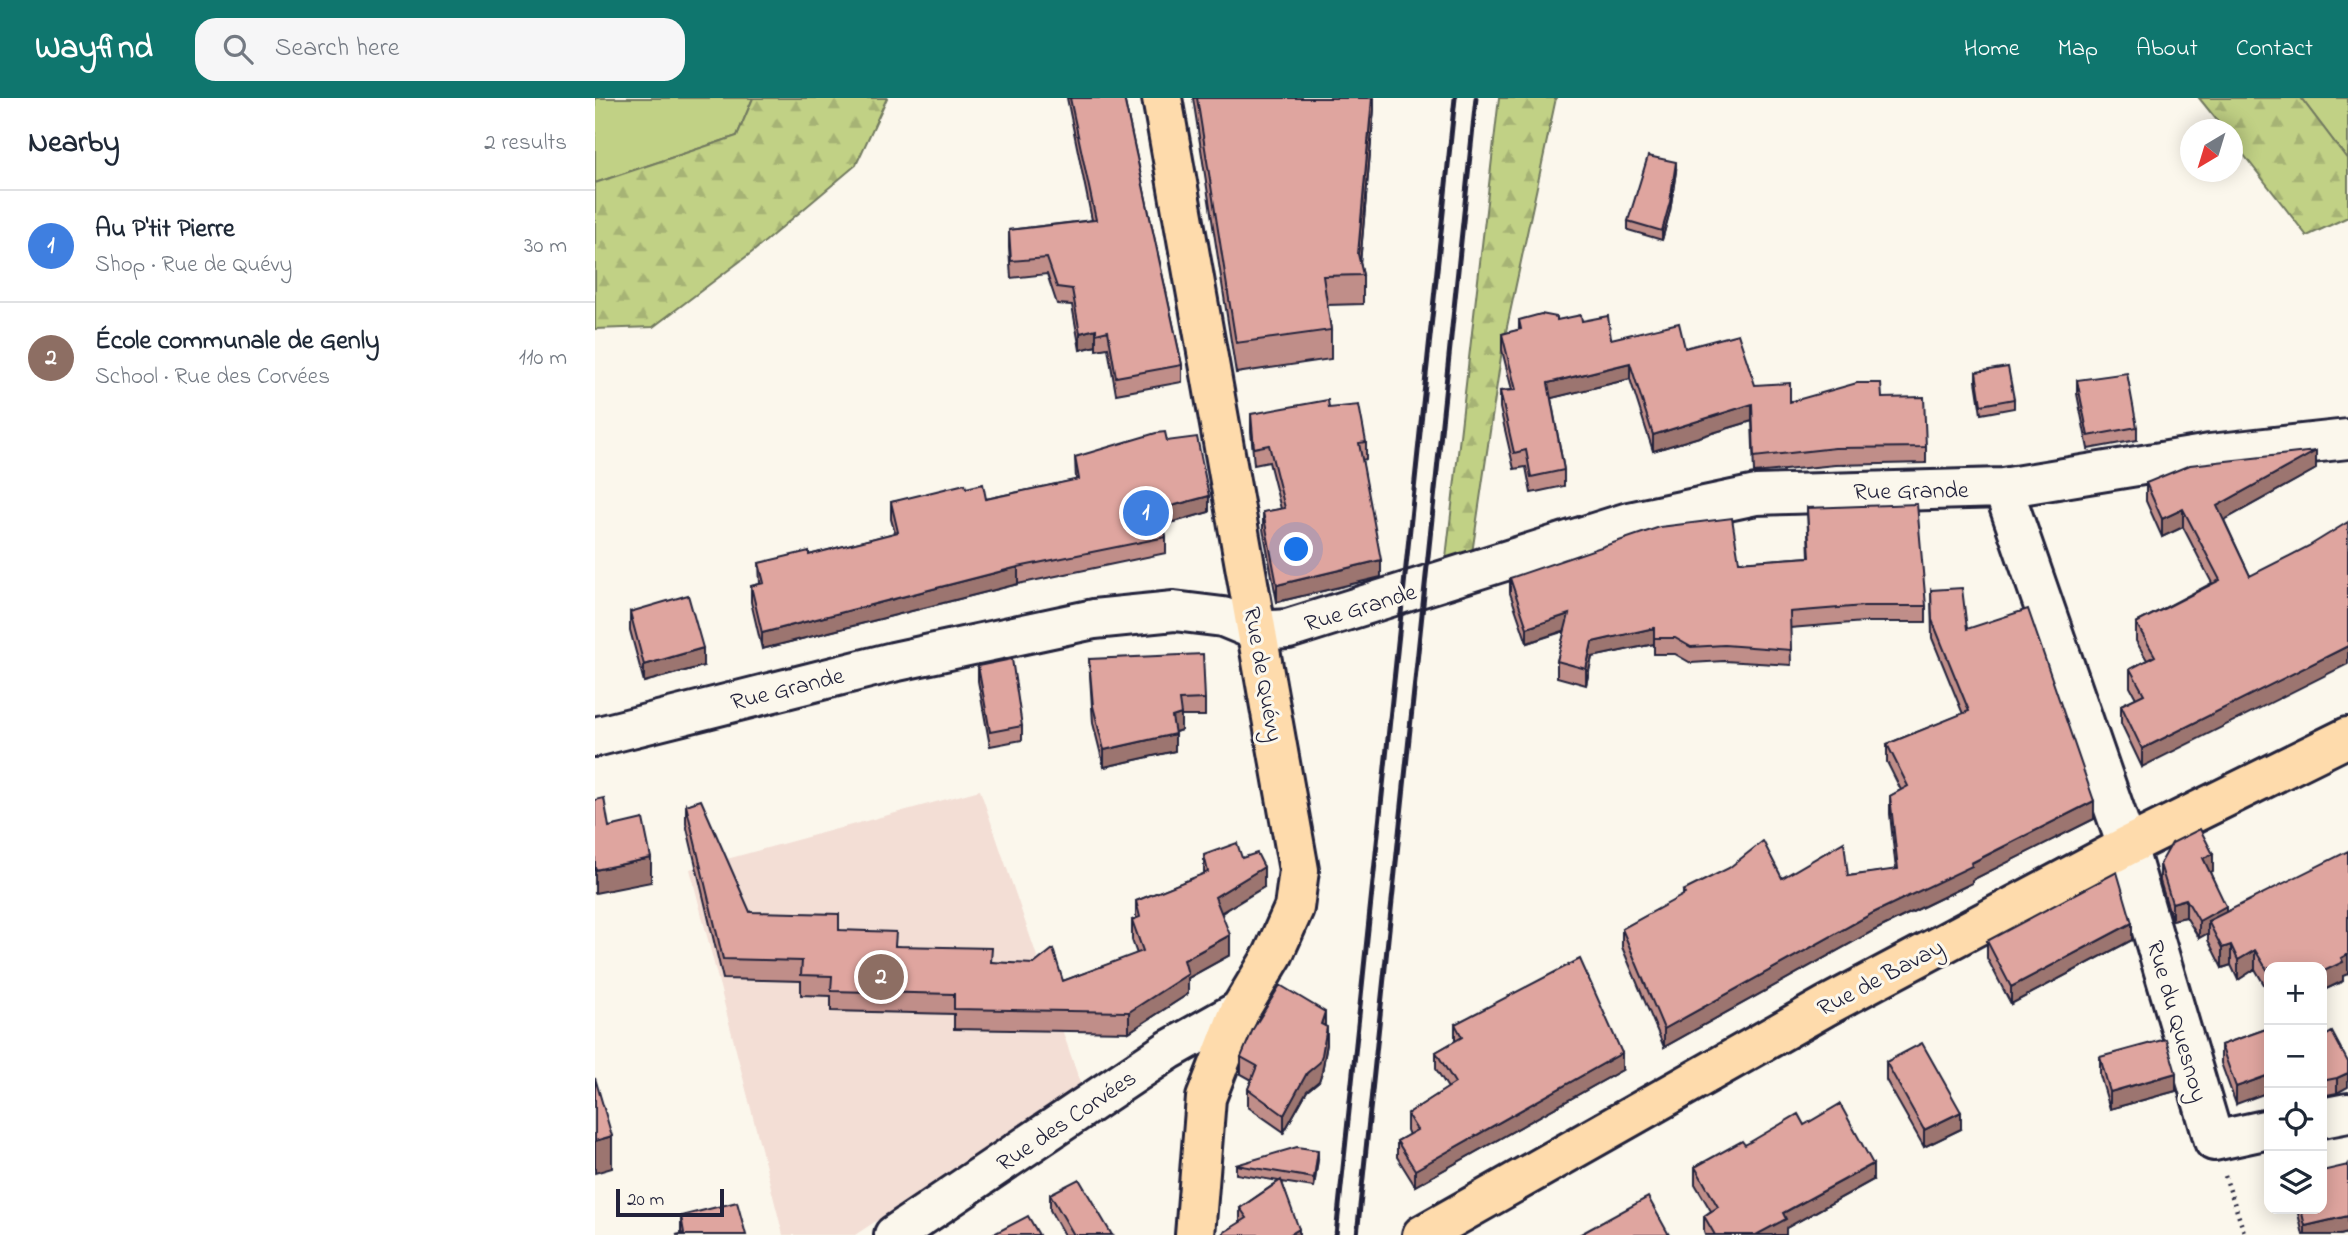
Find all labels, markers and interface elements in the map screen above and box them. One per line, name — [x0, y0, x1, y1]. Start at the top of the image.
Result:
search box — [195, 18, 685, 81]
text: Wayfind — [35, 25, 153, 73]
icon: search — [219, 30, 257, 68]
text: Search here — [275, 30, 399, 68]
text: Home — [1964, 32, 2020, 67]
text: Map — [2058, 32, 2098, 67]
text: About — [2136, 32, 2198, 67]
text: Contact — [2236, 32, 2313, 67]
north arrow — [2180, 119, 2243, 182]
text: Nearby — [28, 122, 120, 166]
text: 2 results — [484, 127, 567, 160]
text: Au P'tit Pierre — [95, 211, 235, 249]
text: 1 — [47, 230, 55, 263]
text: 30 m — [524, 230, 567, 263]
text: Shop · Rue de Quévy — [95, 249, 292, 282]
text: École communale de Genly — [95, 323, 380, 361]
text: 2 — [45, 342, 57, 375]
text: 110 m — [519, 342, 567, 375]
text: School · Rue des Corvées — [95, 361, 330, 394]
street label: Rue Grande — [1853, 474, 1969, 511]
pin: 1 — [1123, 487, 1169, 539]
your location — [1279, 532, 1313, 566]
street label: Rue Grande — [1301, 576, 1421, 643]
street label: Rue de Quévy — [1231, 604, 1291, 745]
street label: Rue Grande — [727, 659, 848, 721]
street label: Rue de Bavay — [1812, 931, 1951, 1028]
street label: Rue du Quesnoy — [2135, 937, 2215, 1107]
pin: 2 — [858, 951, 904, 1003]
map controls — [2264, 962, 2327, 1214]
button: + — [2264, 962, 2327, 1025]
button: − — [2264, 1025, 2327, 1088]
street label: Rue des Corvées — [990, 1062, 1144, 1182]
button: locate — [2264, 1088, 2327, 1151]
button: layers — [2264, 1151, 2327, 1214]
scale bar — [616, 1186, 725, 1218]
text: 20 m — [627, 1187, 664, 1214]

